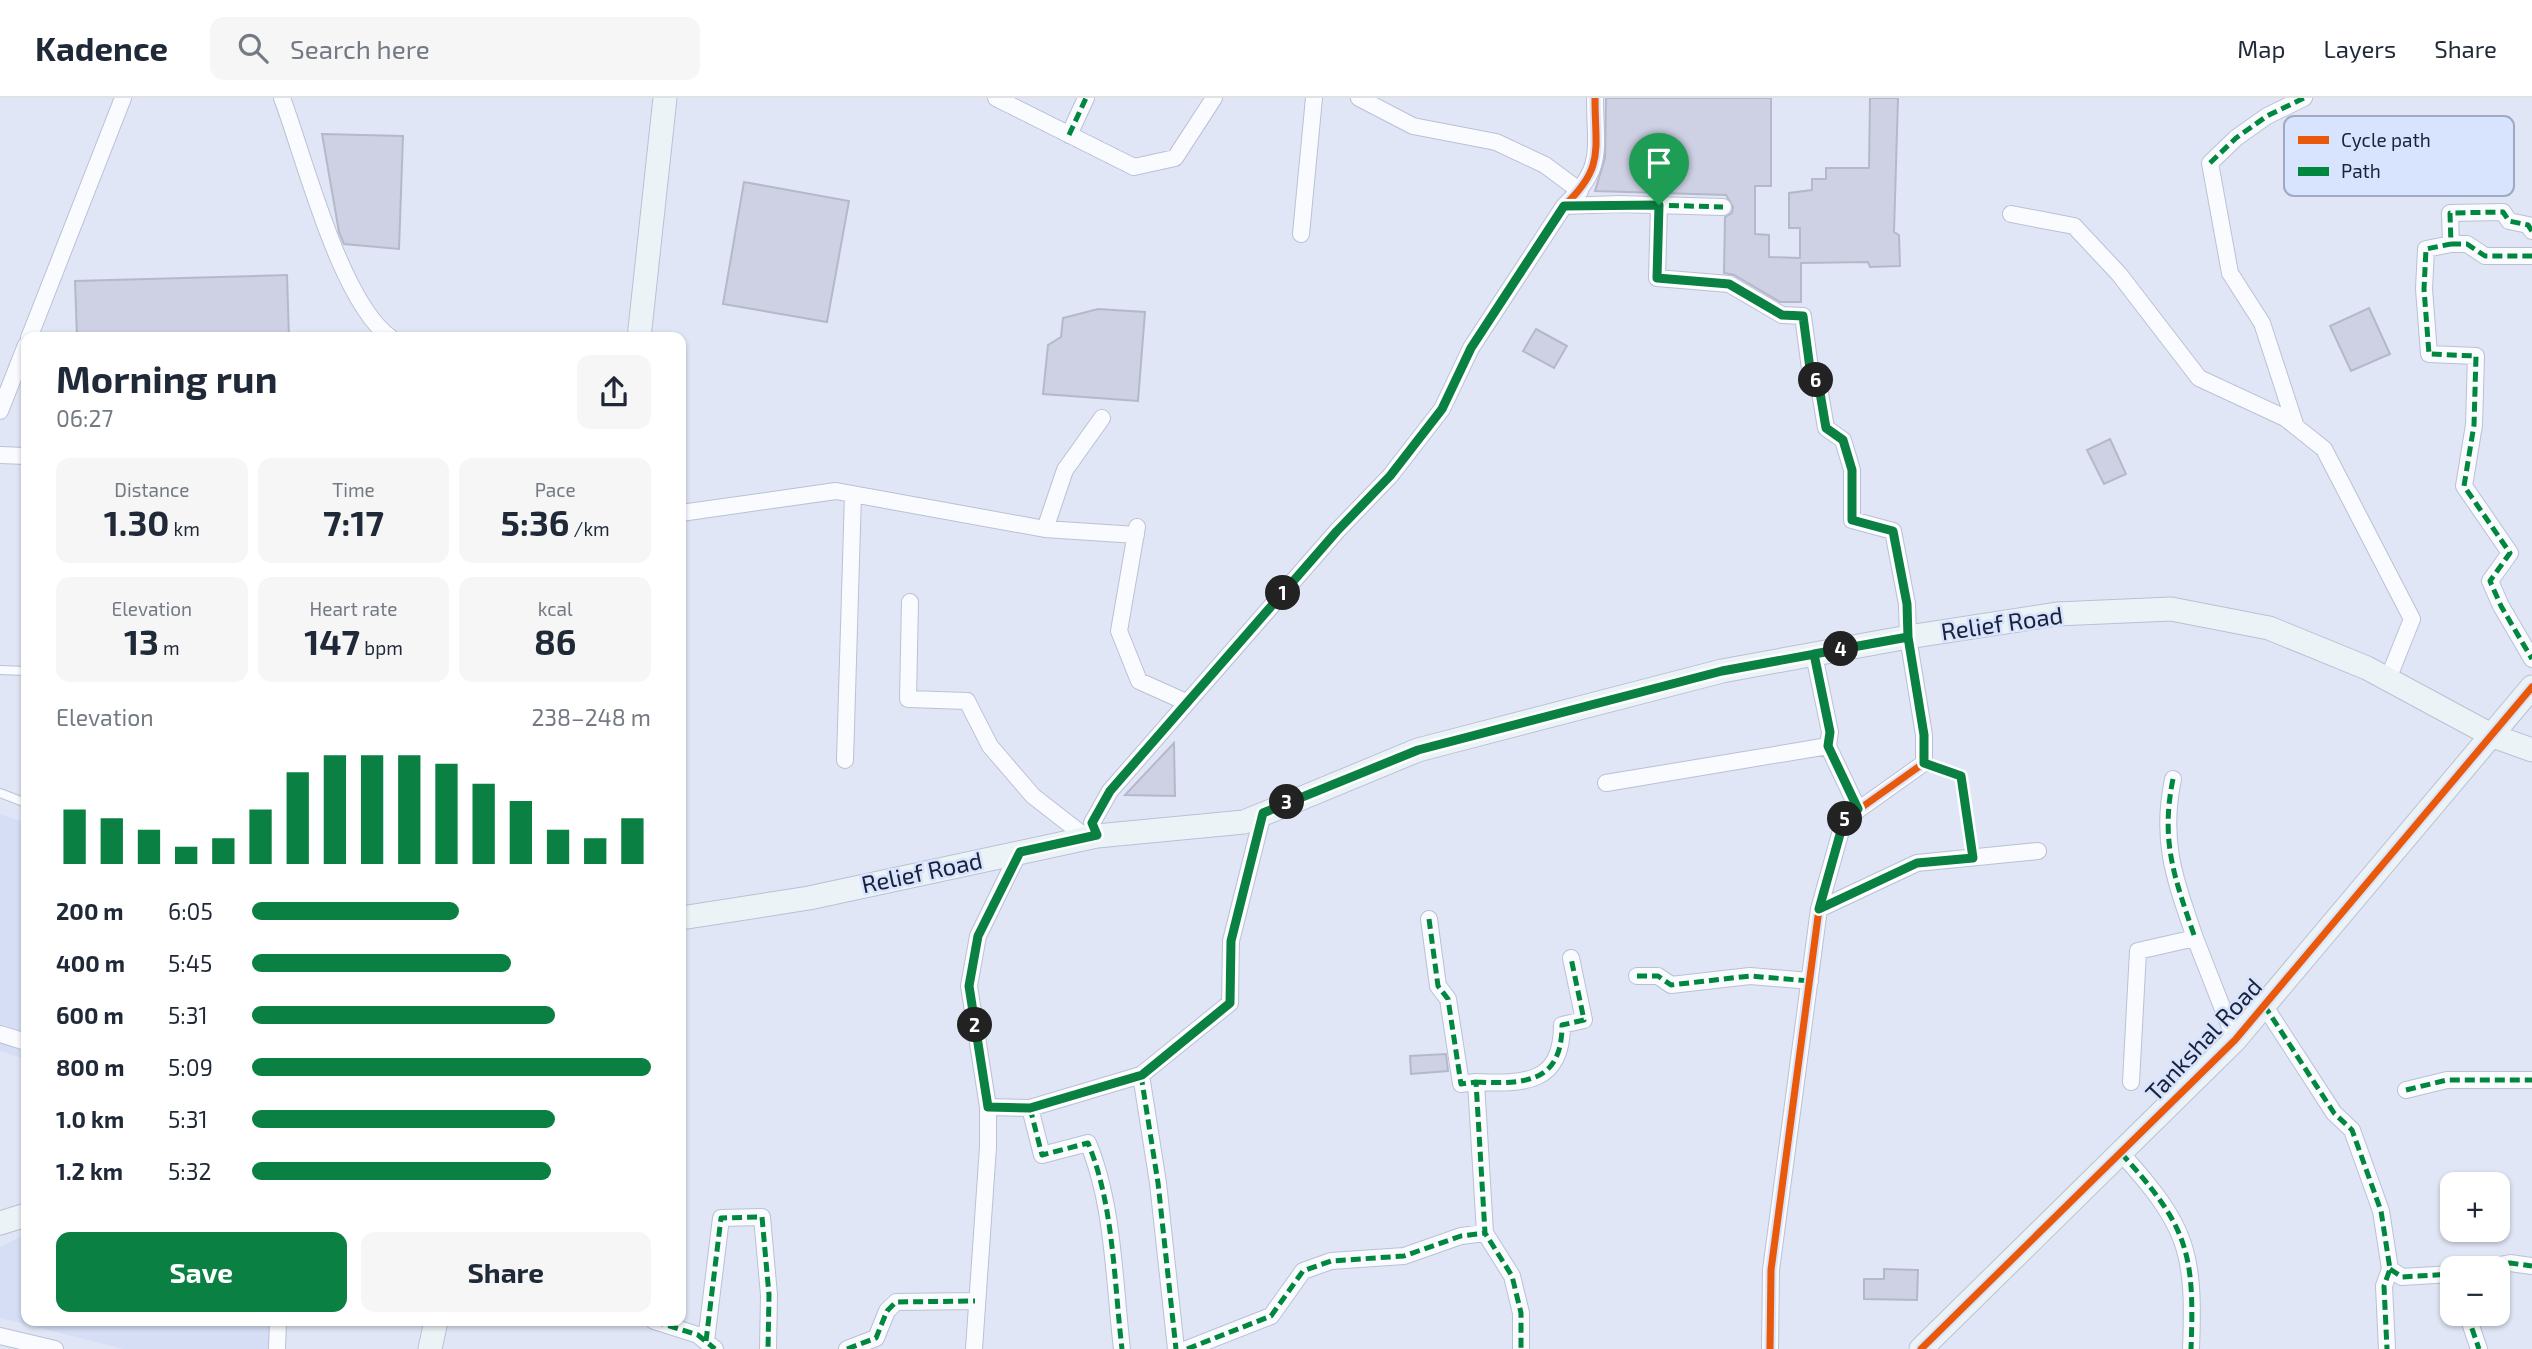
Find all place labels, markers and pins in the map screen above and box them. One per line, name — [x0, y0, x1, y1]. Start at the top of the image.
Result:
pin — [1629, 133, 1689, 205]
pin: 6 — [1798, 362, 1834, 398]
pin: 1 — [1266, 575, 1300, 610]
pin: 4 — [1824, 632, 1858, 666]
pin: 3 — [1270, 784, 1304, 820]
pin: 5 — [1828, 802, 1862, 836]
pin: 2 — [958, 1007, 992, 1042]

